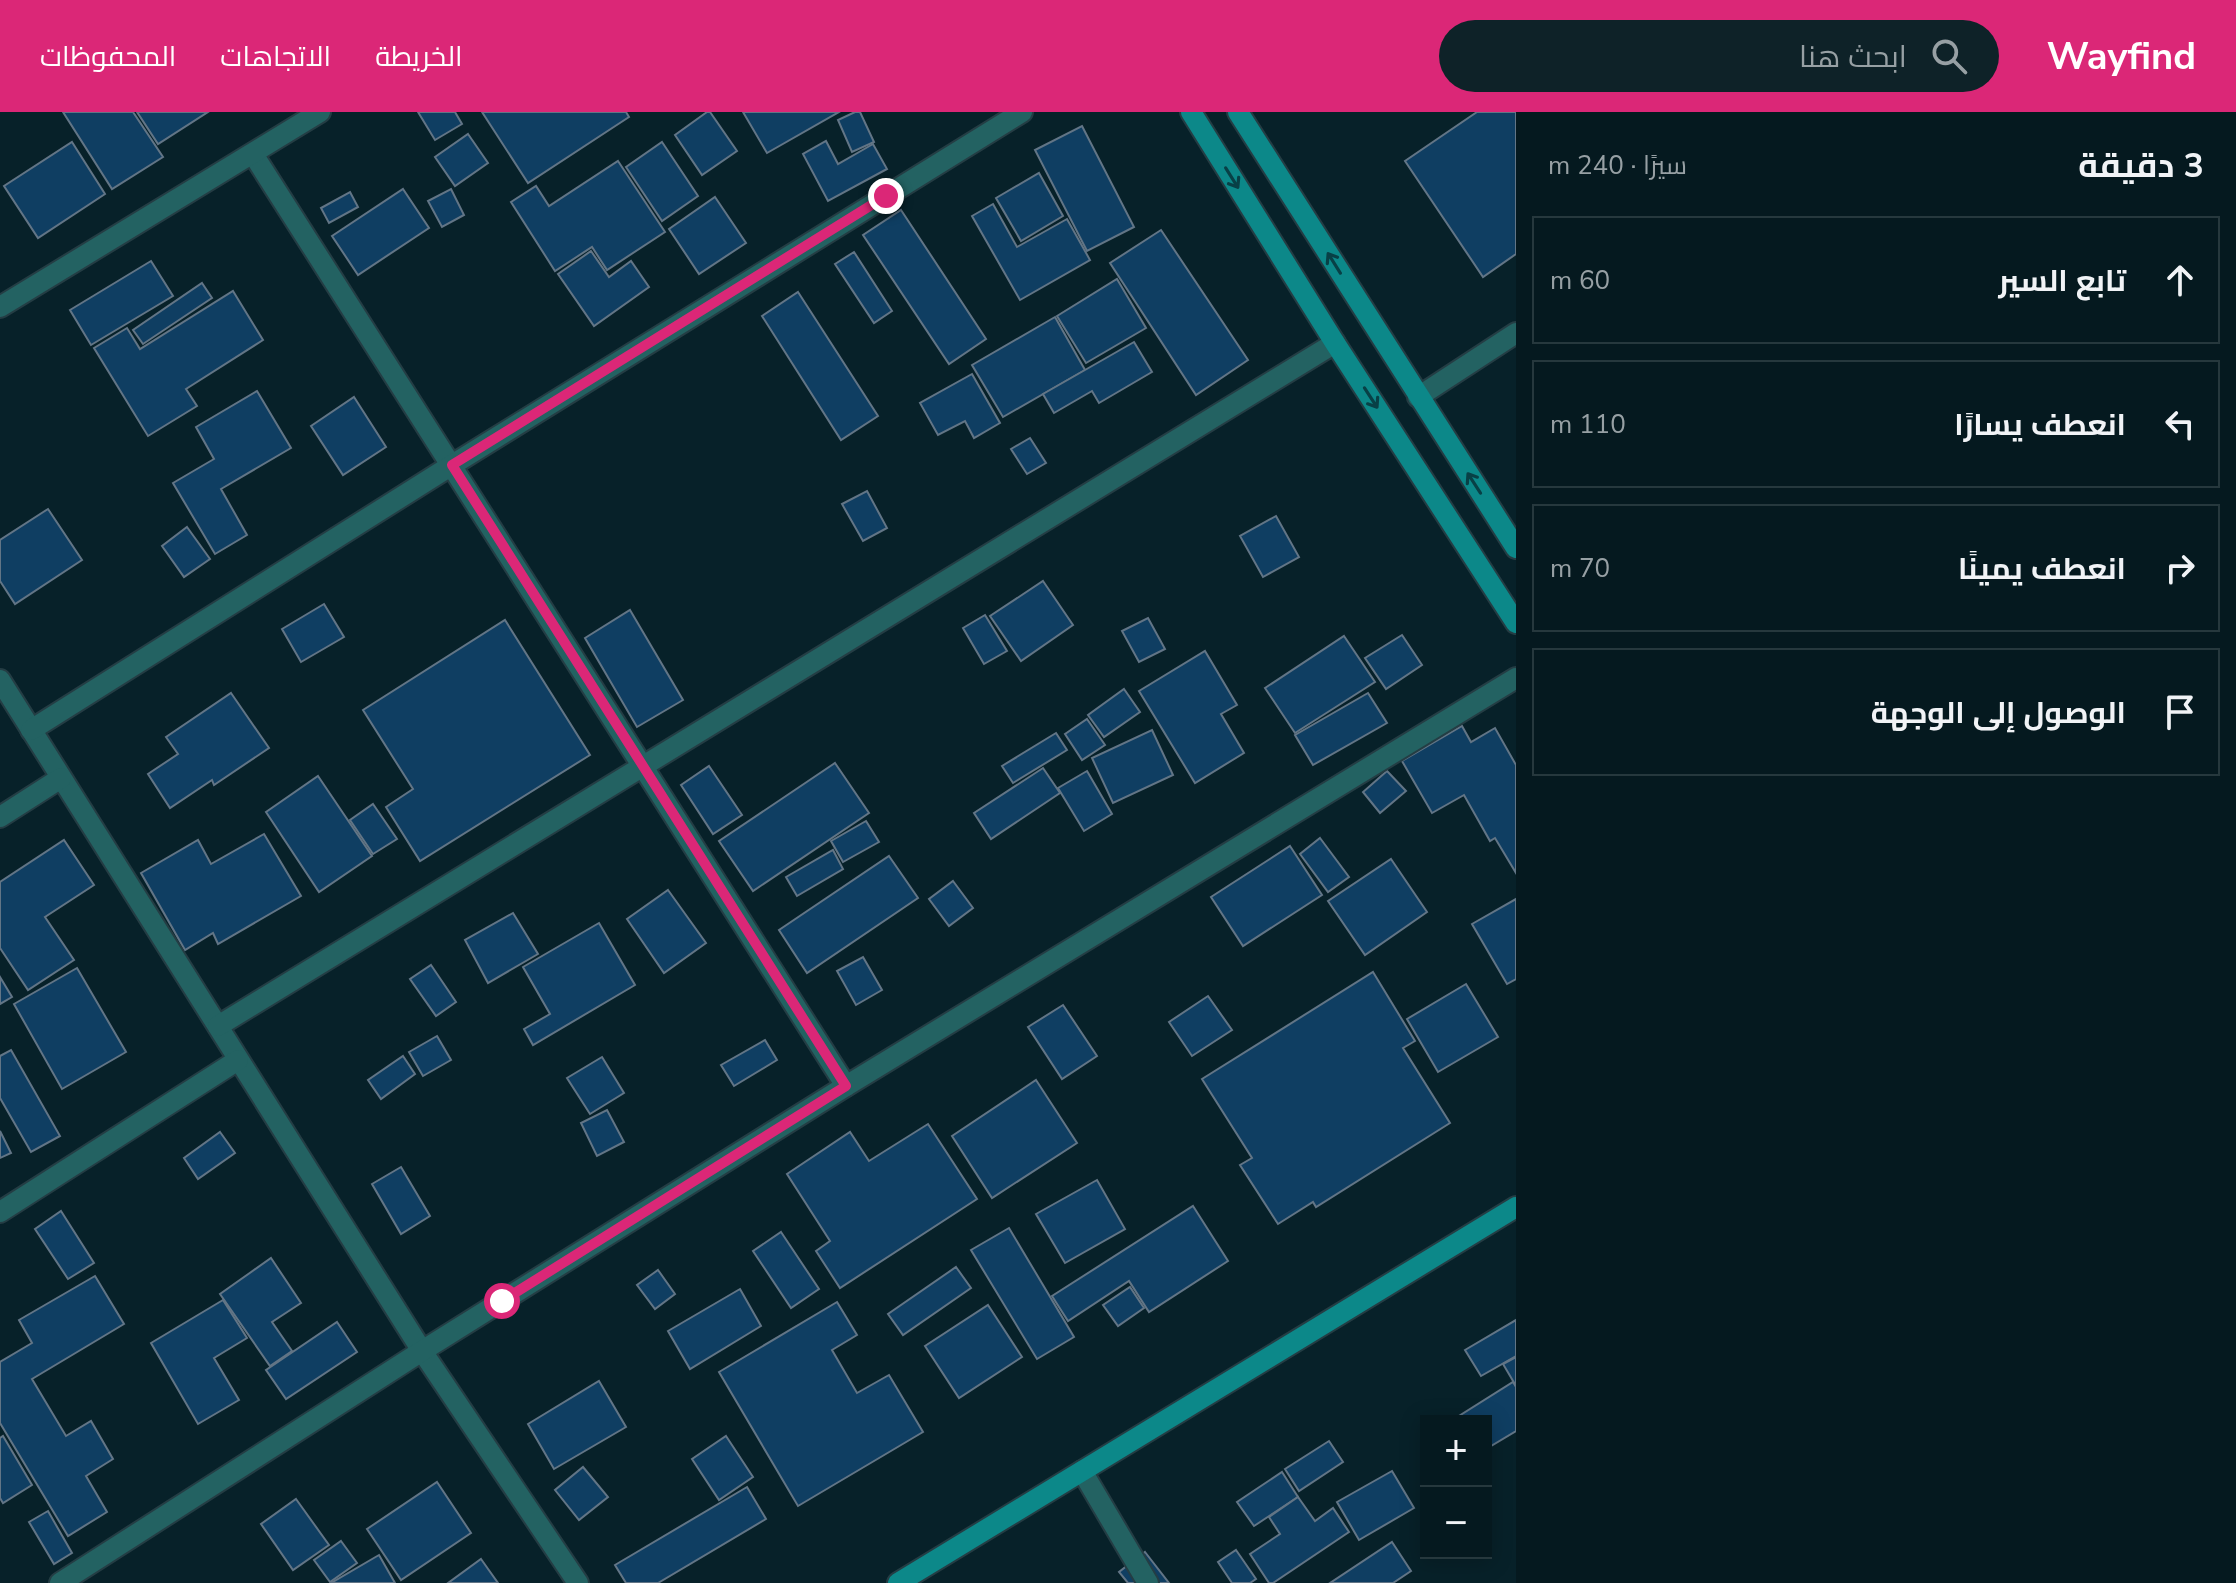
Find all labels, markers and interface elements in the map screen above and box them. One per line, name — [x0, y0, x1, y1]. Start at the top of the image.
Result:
search box — [1439, 20, 1999, 92]
text: Wayfind — [2047, 31, 2196, 82]
icon: search — [1927, 34, 1971, 78]
text: ابحث هنا — [1799, 37, 1907, 78]
text: المحفوظات — [40, 38, 176, 76]
text: الاتجاهات — [220, 38, 331, 76]
text: الخريطة — [375, 38, 463, 76]
text: 3 دقيقة — [2078, 143, 2204, 189]
text: سيرًا · 240 m — [1548, 148, 1687, 183]
one-way arrow — [1225, 166, 1241, 189]
route end — [868, 178, 904, 214]
one-way arrow — [1326, 253, 1343, 275]
icon: ahead — [2158, 258, 2202, 302]
text: تابع السير — [1999, 261, 2126, 302]
text: 60 m — [1550, 263, 1610, 298]
one-way arrow — [1362, 387, 1379, 409]
icon: left — [2158, 402, 2202, 446]
text: انعطف يسارًا — [1954, 405, 2126, 446]
text: 110 m — [1550, 407, 1626, 442]
one-way arrow — [1465, 472, 1481, 495]
icon: right — [2158, 546, 2202, 590]
text: انعطف يمينًا — [1958, 549, 2126, 590]
text: 70 m — [1550, 551, 1610, 586]
icon: arrive — [2158, 690, 2202, 734]
text: الوصول إلى الوجهة — [1871, 693, 2126, 734]
route start — [484, 1283, 520, 1319]
map controls — [1420, 1415, 1492, 1559]
button: + — [1420, 1415, 1492, 1487]
button: − — [1420, 1487, 1492, 1559]

